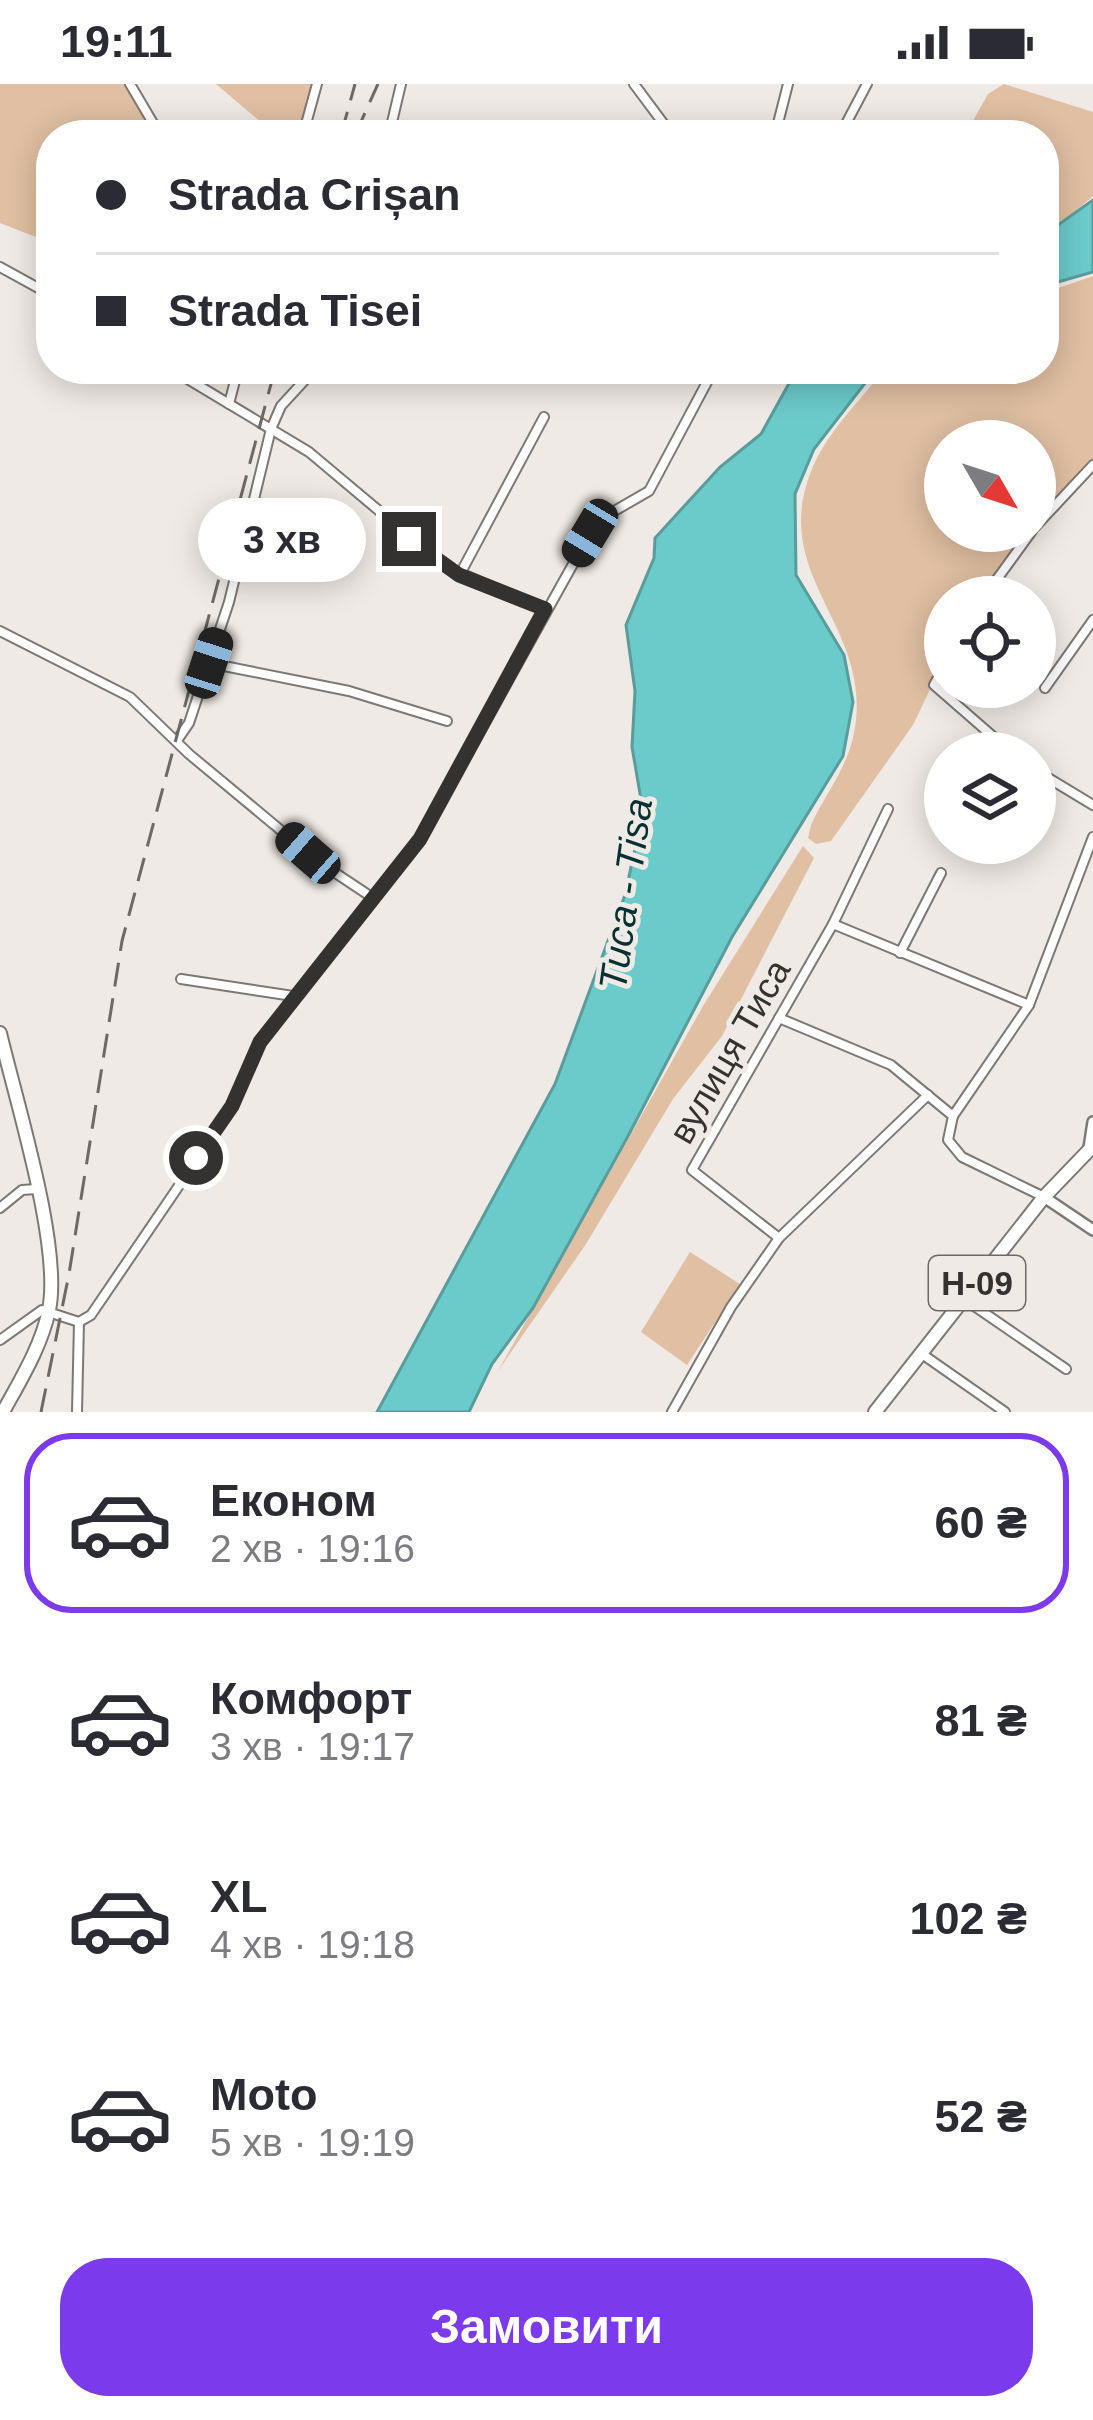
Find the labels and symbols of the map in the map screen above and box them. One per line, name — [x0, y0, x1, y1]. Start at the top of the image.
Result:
north arrow — [924, 420, 1056, 552]
car — [556, 493, 624, 573]
callout: 3 хв — [199, 497, 367, 581]
route end — [382, 512, 436, 566]
car — [181, 623, 237, 703]
water label: Тиса - Tisa — [591, 795, 660, 993]
car — [269, 816, 347, 890]
street label: вулиця Тиса — [660, 951, 799, 1150]
route start — [169, 1131, 223, 1185]
road number: Н-09 — [929, 1256, 1025, 1310]

